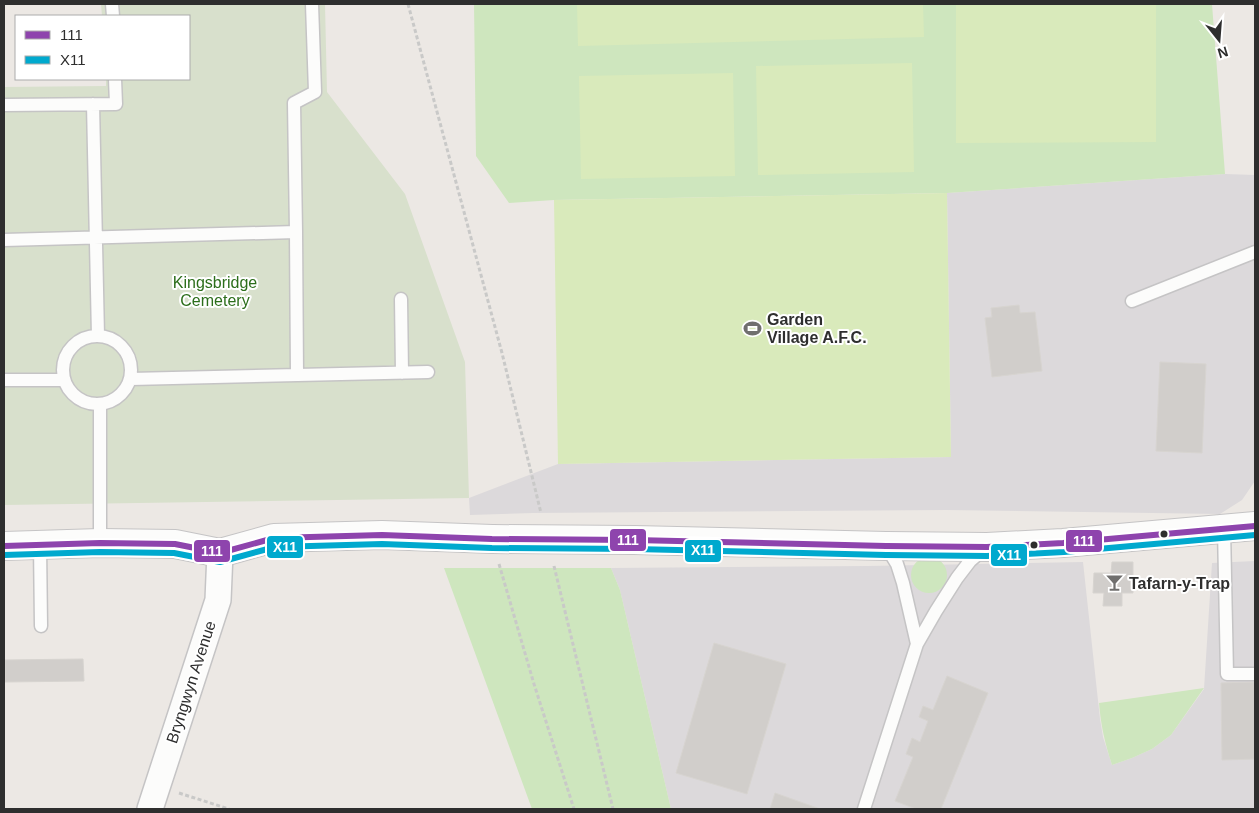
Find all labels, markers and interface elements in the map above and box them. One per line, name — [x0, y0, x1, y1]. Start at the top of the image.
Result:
legend — [15, 15, 190, 80]
north arrow — [1194, 15, 1244, 65]
text: 111 — [60, 26, 83, 43]
text: N — [1216, 43, 1230, 62]
text: X11 — [60, 51, 86, 68]
park label: Kingsbridge Cemetery — [173, 274, 257, 309]
place label: Garden Village A.F.C. — [767, 311, 867, 346]
sports icon: Garden Village A.F.C. — [743, 318, 763, 338]
line badge: 111 — [609, 528, 647, 552]
line badge: 111 — [1065, 529, 1103, 553]
unlabelled marker — [1159, 529, 1169, 539]
text: 111 — [617, 532, 639, 548]
text: 111 — [1073, 533, 1095, 549]
line badge: X11 — [266, 535, 304, 559]
line badge: 111 — [193, 539, 231, 563]
text: X11 — [273, 539, 297, 555]
line badge: X11 — [684, 539, 722, 563]
unlabelled marker — [1029, 540, 1039, 550]
text: X11 — [691, 542, 715, 558]
text: 111 — [201, 543, 223, 559]
line badge: X11 — [990, 543, 1028, 567]
text: X11 — [997, 547, 1021, 563]
bar icon: Tafarn-y-Trap — [1105, 573, 1125, 593]
place label: Tafarn-y-Trap — [1129, 575, 1230, 592]
street label: Bryngwyn Avenue — [163, 619, 219, 745]

